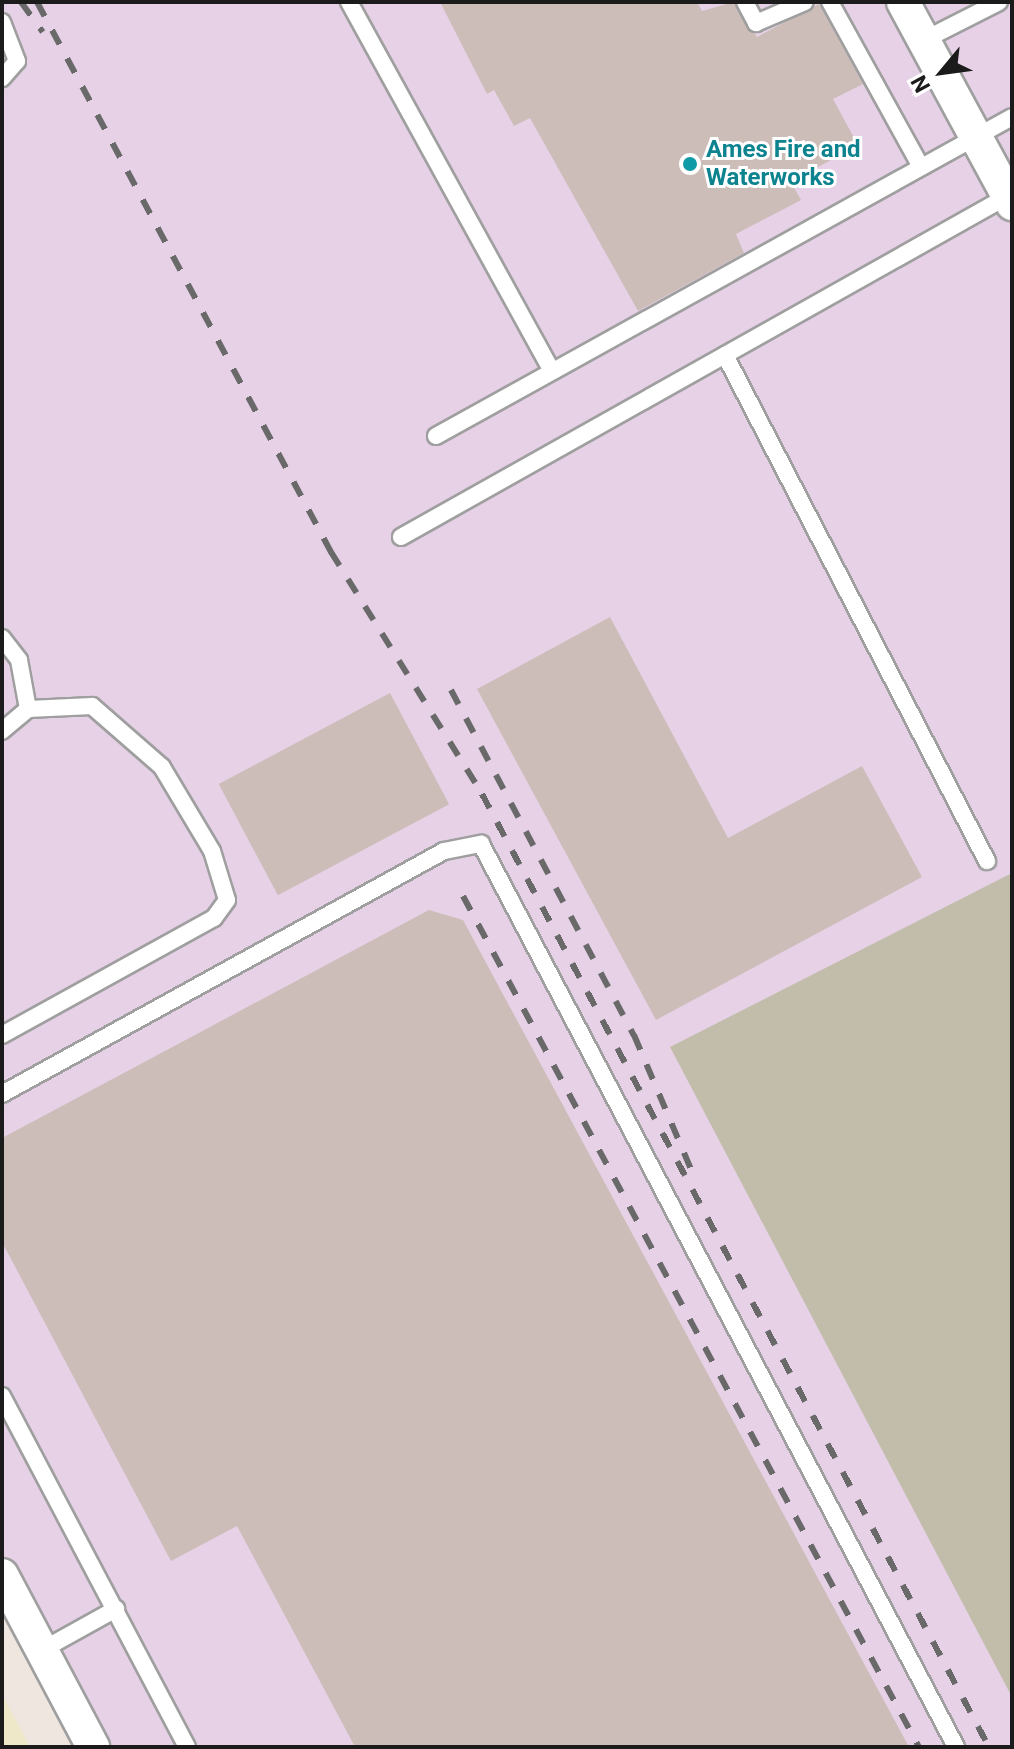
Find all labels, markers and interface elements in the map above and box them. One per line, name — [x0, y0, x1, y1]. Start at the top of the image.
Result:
north arrow — [902, 32, 982, 112]
text: N — [906, 71, 935, 97]
place label: Ames Fire and Waterworks — [706, 136, 861, 192]
marker: Ames Fire and Waterworks — [681, 155, 699, 173]

